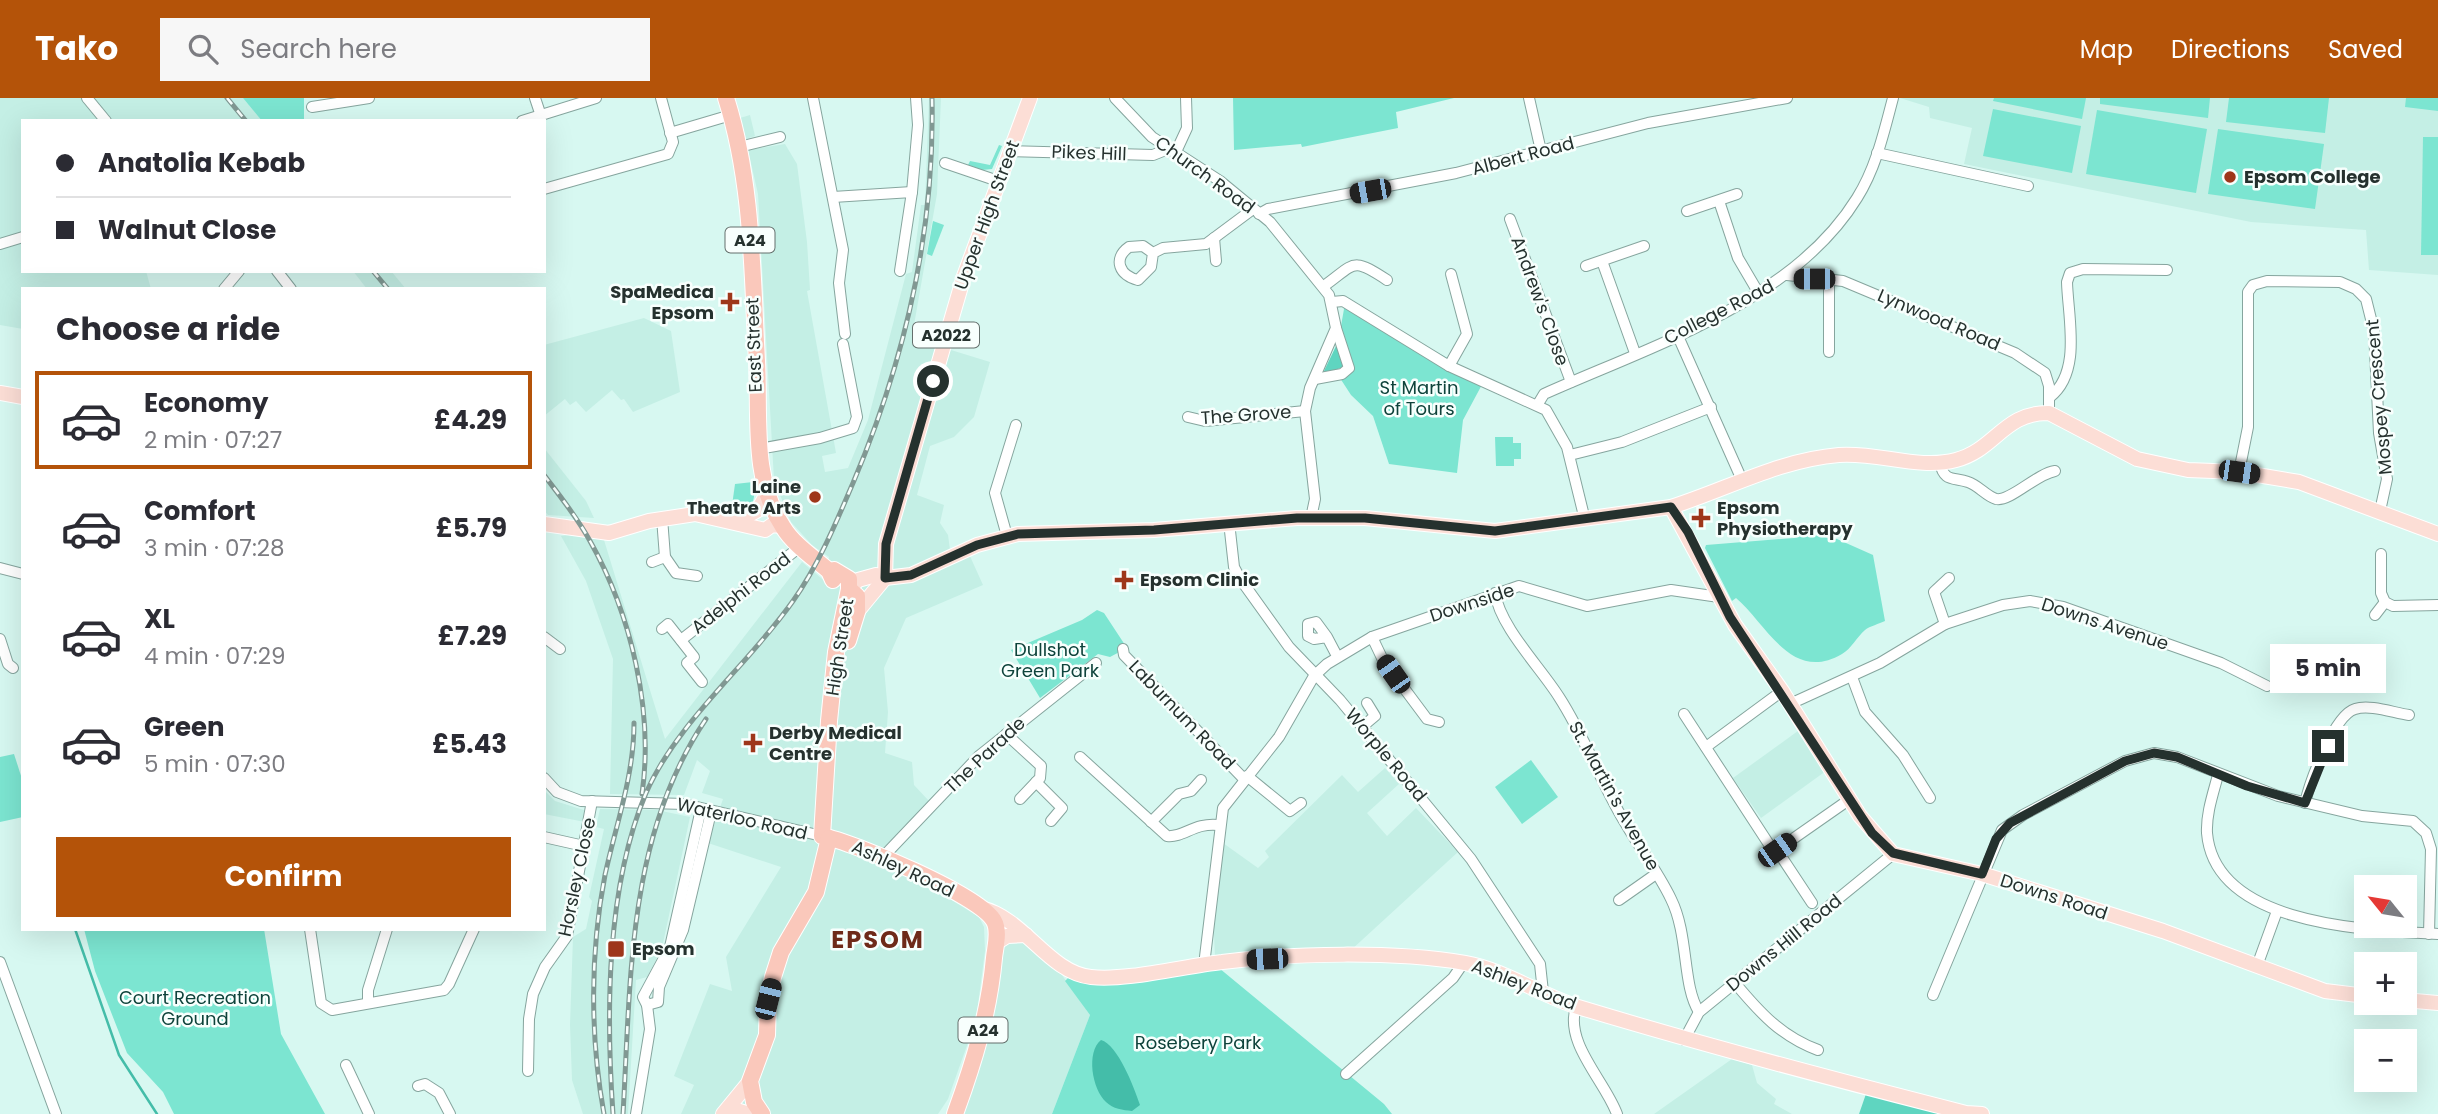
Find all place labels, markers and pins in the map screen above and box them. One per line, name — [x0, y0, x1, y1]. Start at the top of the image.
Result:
place label: Epsom College — [2244, 164, 2381, 189]
marker: Epsom College — [2222, 169, 2238, 185]
place label: SpaMedica Epsom — [610, 279, 714, 325]
marker: SpaMedica Epsom — [720, 292, 740, 312]
place label: Laine Theatre Arts — [687, 474, 801, 520]
marker: Laine Theatre Arts — [807, 489, 823, 505]
place label: Epsom Physiotherapy — [1717, 495, 1853, 541]
marker: Epsom Physiotherapy — [1691, 508, 1711, 528]
place label: Epsom Clinic — [1140, 567, 1259, 592]
marker: Epsom Clinic — [1114, 570, 1134, 590]
place label: Derby Medical Centre — [769, 720, 902, 766]
marker: Derby Medical Centre — [743, 733, 763, 753]
place label: Epsom — [632, 936, 695, 961]
marker: Epsom — [606, 939, 626, 959]

